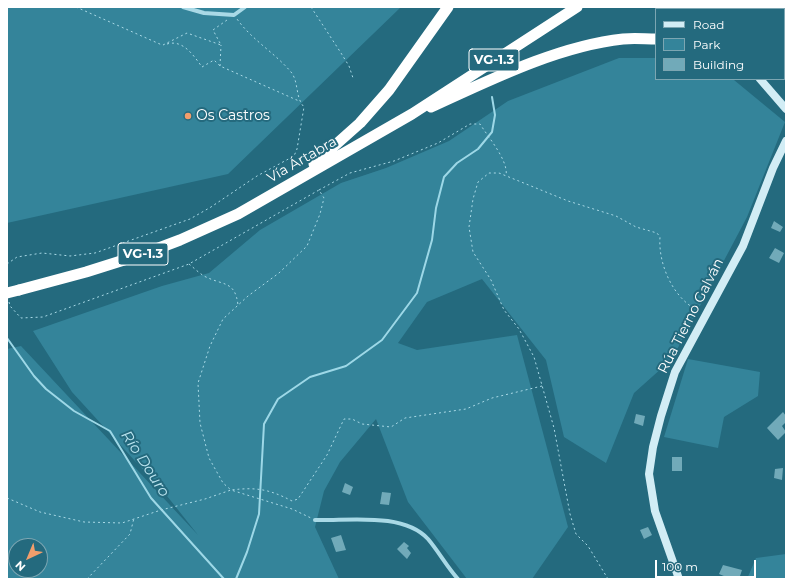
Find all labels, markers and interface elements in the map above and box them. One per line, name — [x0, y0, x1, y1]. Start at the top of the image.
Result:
legend — [655, 8, 785, 80]
text: Road — [693, 17, 724, 32]
text: Park — [693, 37, 720, 52]
road number: VG-1.3 — [469, 49, 519, 71]
text: Building — [693, 57, 744, 72]
place label: Os Castros — [196, 108, 270, 124]
marker: Os Castros — [183, 111, 193, 121]
street label: Vía Ártabra — [264, 133, 340, 187]
road number: VG-1.3 — [118, 243, 168, 265]
street label: Rúa Tierno Galván — [655, 256, 727, 376]
water label: Río Douro — [117, 428, 173, 500]
north arrow — [8, 538, 48, 578]
scale bar — [657, 552, 758, 578]
text: N — [12, 558, 28, 574]
text: 100 m — [662, 559, 698, 574]

